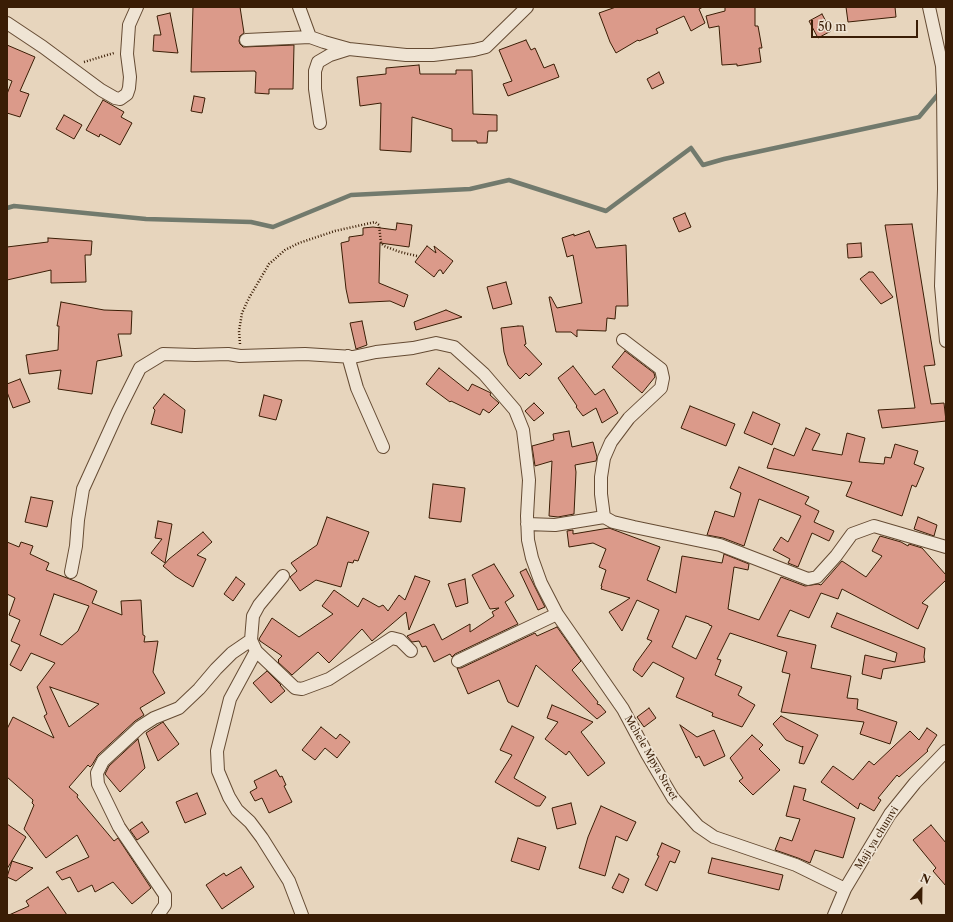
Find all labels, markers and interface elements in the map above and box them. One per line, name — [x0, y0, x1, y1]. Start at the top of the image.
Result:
scale bar — [813, 12, 920, 38]
text: 50 m — [818, 19, 847, 34]
street label: Mchele Mpya Street — [622, 714, 680, 802]
street label: Maji ya chumvi — [853, 804, 901, 872]
north arrow — [901, 870, 941, 910]
text: N — [918, 871, 933, 887]

